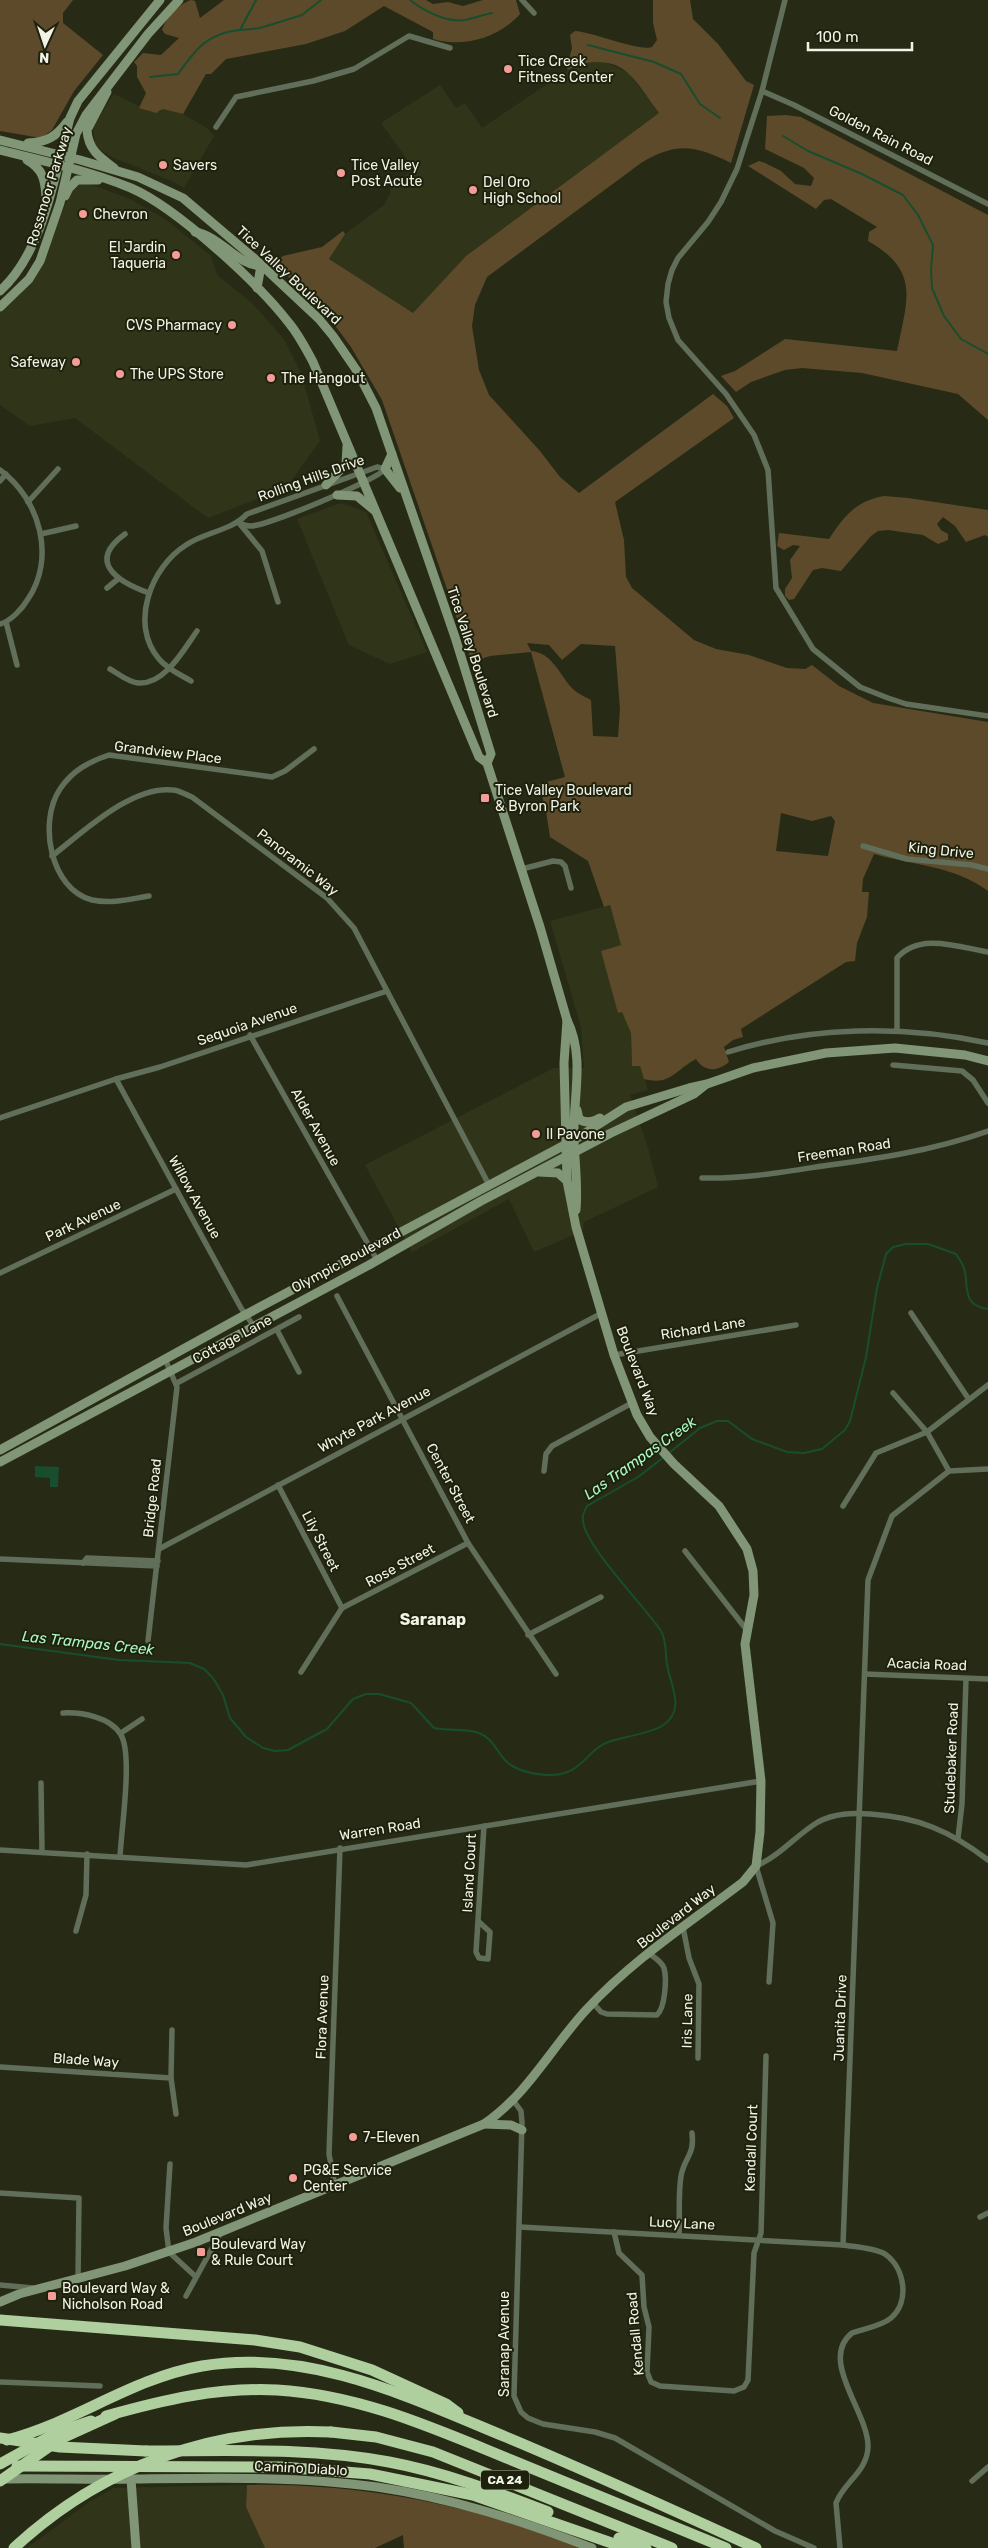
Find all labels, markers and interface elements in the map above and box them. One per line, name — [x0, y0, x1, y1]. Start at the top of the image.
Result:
north arrow — [20, 20, 70, 70]
scale bar — [808, 20, 912, 52]
text: 100 m — [816, 28, 858, 46]
text: N — [39, 49, 50, 66]
place label: Tice Creek Fitness Center — [518, 53, 614, 86]
marker: Tice Creek Fitness Center — [502, 63, 514, 75]
street label: Golden Rain Road — [826, 102, 936, 169]
street label: Rossmoor Parkway — [23, 124, 76, 248]
place label: Savers — [173, 157, 217, 174]
place label: Tice Valley Post Acute — [351, 157, 423, 190]
marker: Savers — [157, 159, 169, 171]
marker: Tice Valley Post Acute — [335, 167, 347, 179]
place label: Del Oro High School — [483, 174, 561, 207]
marker: Del Oro High School — [467, 184, 479, 196]
place label: Chevron — [93, 206, 148, 223]
marker: Chevron — [77, 208, 89, 220]
street label: Tice Valley Boulevard — [233, 222, 345, 328]
place label: El Jardin Taqueria — [109, 239, 166, 272]
marker: El Jardin Taqueria — [170, 249, 182, 261]
place label: CVS Pharmacy — [126, 317, 222, 334]
marker: CVS Pharmacy — [226, 319, 238, 331]
place label: Safeway — [10, 354, 66, 371]
marker: Safeway — [70, 356, 82, 368]
place label: The UPS Store — [130, 366, 224, 383]
marker: The UPS Store — [114, 368, 126, 380]
place label: The Hangout — [281, 370, 366, 387]
marker: The Hangout — [265, 372, 277, 384]
street label: Rolling Hills Drive — [256, 451, 367, 506]
street label: Tice Valley Boulevard — [443, 584, 502, 720]
street label: Grandview Place — [113, 737, 223, 768]
place label: Tice Valley Boulevard & Byron Park — [495, 782, 632, 815]
marker: Tice Valley Boulevard & Byron Park — [479, 792, 491, 804]
street label: Panoramic Way — [253, 825, 342, 900]
street label: King Drive — [907, 839, 975, 862]
street label: Sequoia Avenue — [195, 999, 300, 1050]
street label: Alder Avenue — [287, 1085, 344, 1169]
place label: Il Pavone — [546, 1126, 605, 1143]
marker: Il Pavone — [530, 1128, 542, 1140]
street label: Freeman Road — [796, 1135, 892, 1166]
street label: Willow Avenue — [165, 1153, 224, 1242]
street label: Park Avenue — [43, 1196, 124, 1245]
street label: Olympic Boulevard — [289, 1224, 404, 1296]
street label: Cottage Lane — [190, 1311, 275, 1367]
street label: Richard Lane — [660, 1313, 747, 1344]
street label: Boulevard Way — [613, 1324, 663, 1419]
street label: Whyte Park Avenue — [315, 1383, 434, 1456]
water label: Las Trampas Creek — [580, 1412, 700, 1503]
street label: Center Street — [422, 1440, 479, 1526]
street label: Bridge Road — [140, 1458, 165, 1538]
street label: Lily Street — [298, 1508, 343, 1575]
street label: Rose Street — [363, 1540, 438, 1591]
district label: Saranap — [400, 1610, 466, 1629]
water label: Las Trampas Creek — [21, 1627, 155, 1659]
street label: Acacia Road — [887, 1655, 967, 1674]
street label: Studebaker Road — [941, 1702, 962, 1814]
street label: Warren Road — [338, 1815, 422, 1844]
street label: Island Court — [459, 1833, 480, 1913]
street label: Boulevard Way — [634, 1880, 719, 1952]
street label: Flora Avenue — [313, 1974, 332, 2060]
street label: Juanita Drive — [830, 1974, 851, 2062]
street label: Iris Lane — [679, 1993, 696, 2049]
street label: Blade Way — [52, 2050, 120, 2071]
street label: Kendall Court — [741, 2104, 762, 2192]
place label: 7-Eleven — [363, 2129, 420, 2146]
marker: 7-Eleven — [347, 2131, 359, 2143]
place label: PG&E Service Center — [303, 2162, 392, 2195]
marker: PG&E Service Center — [287, 2172, 299, 2184]
street label: Boulevard Way — [180, 2189, 275, 2240]
street label: Lucy Lane — [648, 2213, 716, 2234]
place label: Boulevard Way & Rule Court — [211, 2236, 306, 2269]
marker: Boulevard Way & Rule Court — [195, 2246, 207, 2258]
place label: Boulevard Way & Nicholson Road — [62, 2280, 170, 2313]
marker: Boulevard Way & Nicholson Road — [46, 2290, 58, 2302]
street label: Saranap Avenue — [496, 2291, 513, 2397]
street label: Kendall Road — [623, 2291, 648, 2376]
street label: Camino Diablo — [254, 2458, 348, 2479]
road number: CA 24 — [481, 2470, 529, 2490]

